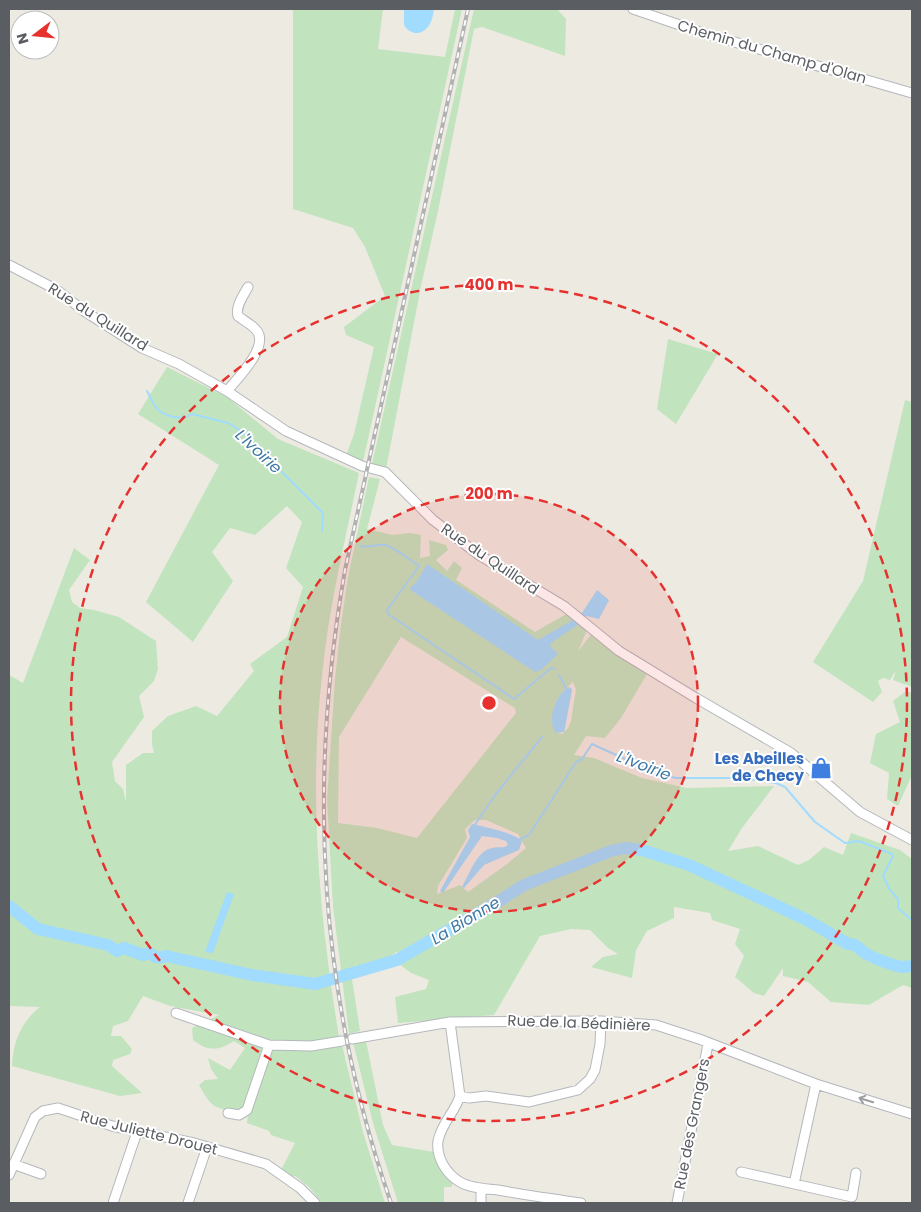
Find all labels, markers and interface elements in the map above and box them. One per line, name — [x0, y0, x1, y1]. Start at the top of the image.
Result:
north arrow — [10, 10, 60, 60]
street label: Chemin du Champ d'Olan — [675, 14, 869, 89]
text: N — [11, 31, 34, 46]
text: 400 m — [465, 274, 514, 295]
street label: Rue du Quillard — [44, 277, 152, 356]
water label: L'Ivoirie — [230, 424, 287, 479]
text: 200 m — [465, 483, 513, 504]
street label: Rue du Quillard — [437, 518, 543, 599]
centre of rings — [480, 694, 498, 712]
water label: L'Ivoirie — [613, 745, 674, 786]
place label: Les Abeilles de Checy — [715, 748, 805, 786]
shop icon: Les Abeilles de Checy — [808, 755, 834, 781]
water label: La Bionne — [426, 891, 504, 950]
street label: Rue de la Bédinière — [507, 1010, 651, 1035]
street label: Rue des Grangers — [668, 1056, 715, 1191]
one-way arrow — [858, 1094, 874, 1104]
street label: Rue Juliette Drouet — [78, 1105, 220, 1160]

